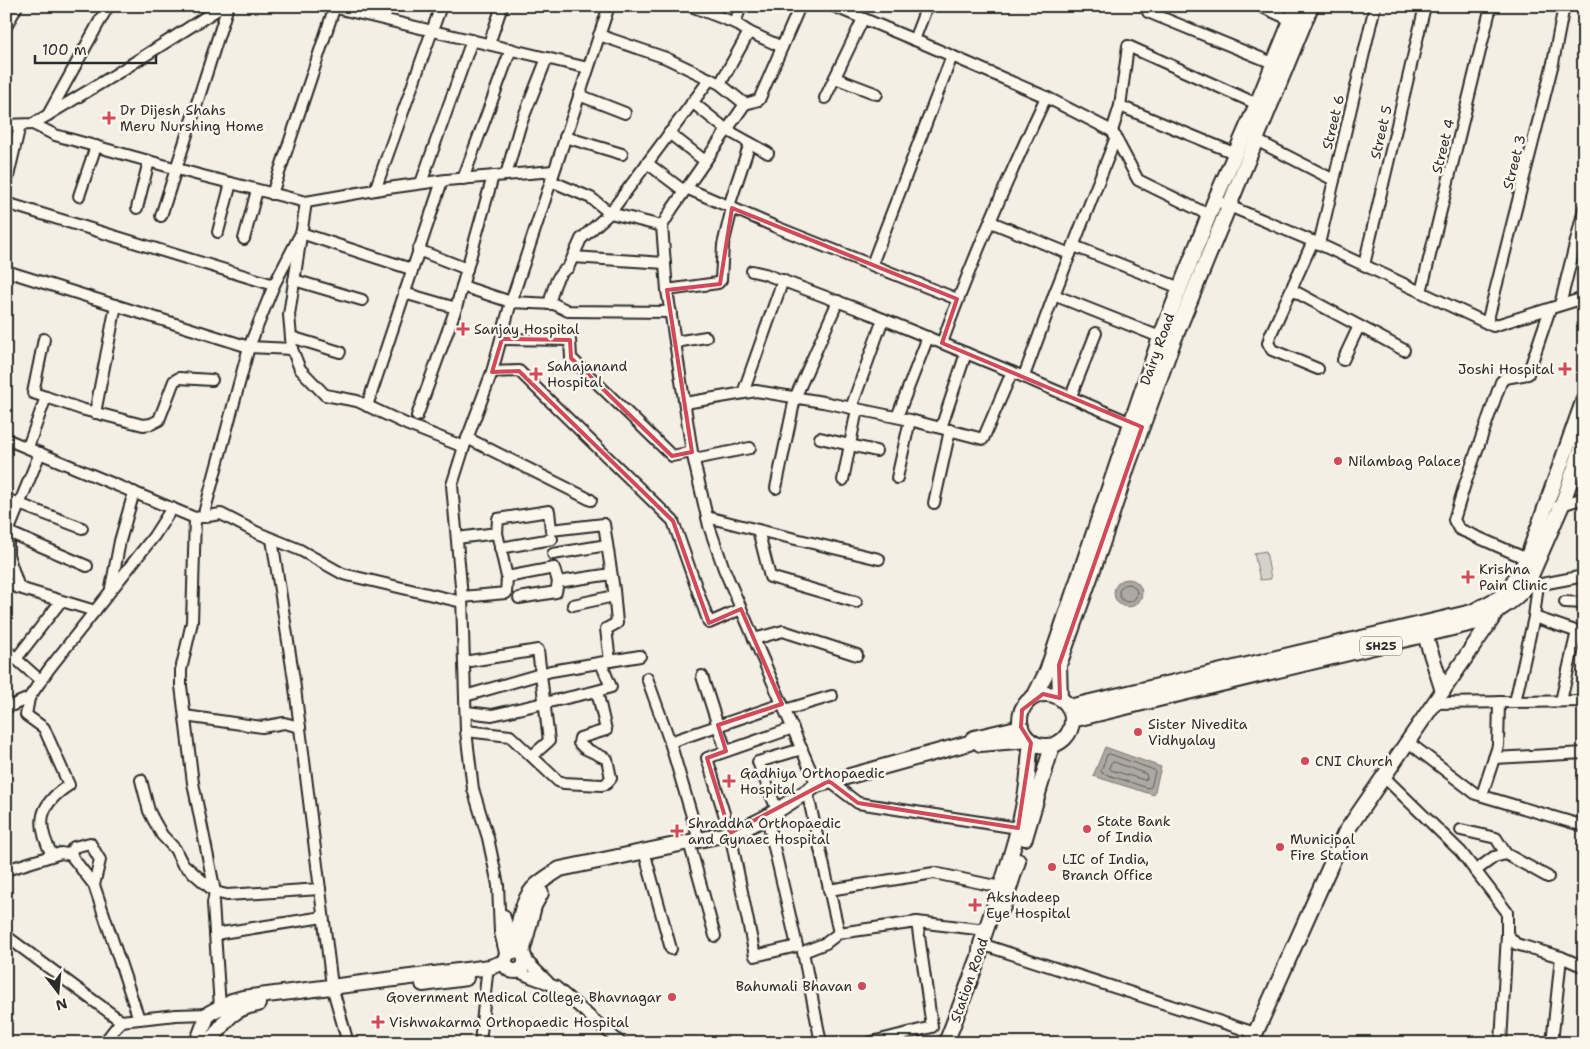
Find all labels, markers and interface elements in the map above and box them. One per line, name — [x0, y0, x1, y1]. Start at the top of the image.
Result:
scale bar — [35, 32, 156, 64]
text: 100 m — [42, 40, 87, 60]
street label: Street 6 — [1318, 93, 1348, 151]
place label: Dr Dijesh Shahs Meru Nurshing Home — [120, 101, 264, 135]
street label: Street 5 — [1366, 103, 1396, 161]
marker: Dr Dijesh Shahs Meru Nurshing Home — [102, 111, 116, 125]
street label: Street 4 — [1428, 117, 1459, 175]
street label: Street 3 — [1499, 133, 1529, 191]
street label: Dairy Road — [1136, 310, 1178, 388]
place label: Sanjay Hospital — [474, 320, 580, 338]
marker: Sanjay Hospital — [456, 322, 470, 336]
place label: Sahajanand Hospital — [547, 357, 628, 391]
place label: Joshi Hospital — [1458, 360, 1555, 378]
marker: Joshi Hospital — [1558, 362, 1572, 376]
marker: Sahajanand Hospital — [529, 367, 543, 381]
place label: Nilambag Palace — [1348, 452, 1461, 470]
marker: Nilambag Palace — [1332, 455, 1344, 467]
place label: Krishna Pain Clinic — [1479, 560, 1548, 594]
marker: Krishna Pain Clinic — [1461, 570, 1475, 584]
road number: SH25 — [1360, 636, 1402, 656]
place label: Sister Nivedita Vidhyalay — [1148, 715, 1248, 749]
marker: Sister Nivedita Vidhyalay — [1132, 726, 1144, 738]
place label: CNI Church — [1315, 752, 1393, 770]
marker: CNI Church — [1299, 755, 1311, 767]
place label: Gadhiya Orthopaedic Hospital — [740, 764, 885, 798]
marker: Gadhiya Orthopaedic Hospital — [722, 774, 736, 788]
place label: State Bank of India — [1097, 812, 1171, 846]
place label: Shraddha Orthopaedic and Gynaec Hospital — [688, 814, 841, 848]
marker: State Bank of India — [1081, 823, 1093, 835]
marker: Shraddha Orthopaedic and Gynaec Hospital — [670, 824, 684, 838]
place label: Municipal Fire Station — [1290, 830, 1369, 864]
marker: Municipal Fire Station — [1274, 841, 1286, 853]
place label: LIC of India, Branch Office — [1062, 850, 1153, 884]
marker: LIC of India, Branch Office — [1046, 861, 1058, 873]
place label: Akshadeep Eye Hospital — [986, 888, 1071, 922]
marker: Akshadeep Eye Hospital — [968, 898, 982, 912]
street label: Station Road — [946, 935, 992, 1025]
north arrow — [32, 966, 82, 1016]
place label: Bahumali Bhavan — [736, 977, 852, 995]
marker: Bahumali Bhavan — [856, 980, 868, 992]
place label: Government Medical College, Bhavnagar — [386, 988, 662, 1006]
marker: Government Medical College, Bhavnagar — [666, 991, 678, 1003]
text: N — [54, 994, 69, 1015]
place label: Vishwakarma Orthopaedic Hospital — [389, 1013, 630, 1031]
marker: Vishwakarma Orthopaedic Hospital — [371, 1015, 385, 1029]

